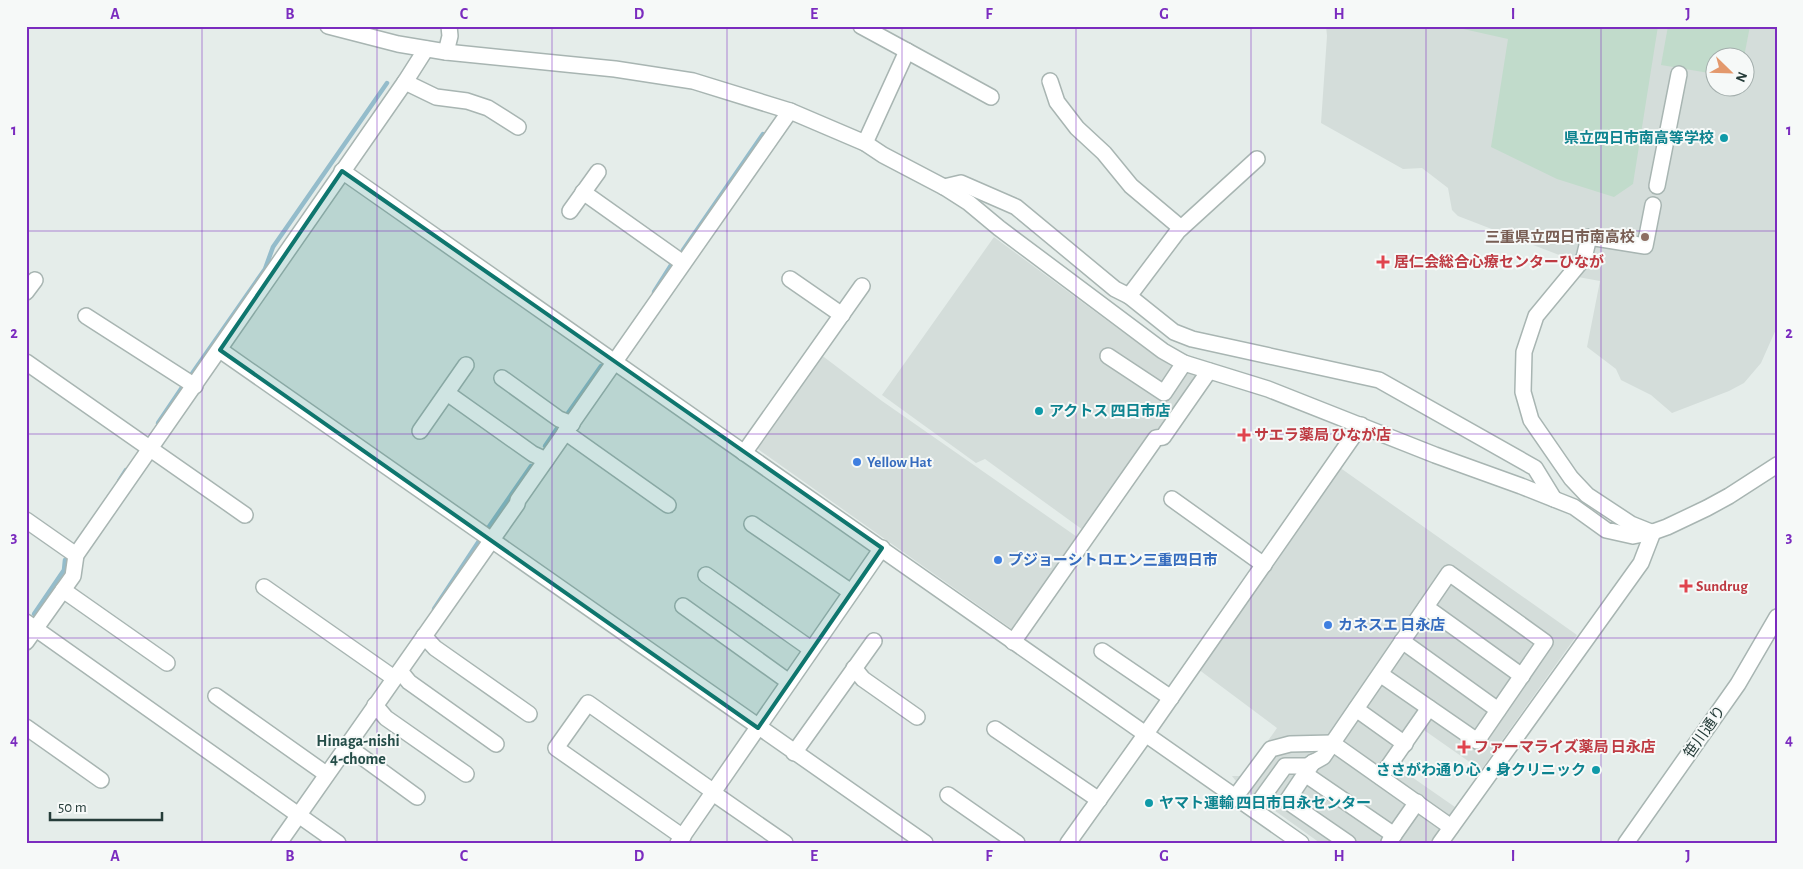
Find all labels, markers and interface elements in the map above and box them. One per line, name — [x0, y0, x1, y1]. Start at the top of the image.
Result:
text: A — [110, 6, 120, 22]
text: B — [285, 6, 295, 22]
text: C — [460, 6, 469, 22]
text: D — [634, 6, 645, 22]
text: E — [810, 6, 818, 22]
text: F — [985, 6, 993, 22]
text: G — [1159, 6, 1169, 22]
text: H — [1333, 6, 1345, 22]
text: I — [1511, 6, 1515, 22]
text: J — [1685, 6, 1691, 22]
north arrow — [1706, 48, 1756, 98]
text: N — [1733, 69, 1749, 84]
text: 1 — [11, 122, 17, 138]
text: 1 — [1786, 122, 1792, 138]
place label: 県立四日市南高等学校 — [1564, 130, 1714, 146]
marker: 県立四日市南高等学校 — [1718, 132, 1730, 144]
place label: 三重県立四日市南高校 — [1485, 229, 1635, 245]
marker: 三重県立四日市南高校 — [1639, 231, 1651, 243]
place label: 居仁会総合心療センターひなが — [1394, 253, 1604, 270]
marker: 居仁会総合心療センターひなが — [1376, 255, 1390, 269]
text: 2 — [10, 325, 18, 341]
text: 2 — [1785, 325, 1793, 341]
place label: アクトス 四日市店 — [1049, 403, 1171, 419]
marker: アクトス 四日市店 — [1033, 405, 1045, 417]
place label: サエラ薬局 ひなが店 — [1254, 427, 1391, 443]
marker: サエラ薬局 ひなが店 — [1238, 429, 1250, 441]
place label: Yellow Hat — [867, 455, 932, 470]
marker: Yellow Hat — [851, 456, 863, 468]
text: 3 — [11, 529, 18, 545]
text: 3 — [1786, 529, 1793, 545]
place label: プジョーシトロエン三重四日市 — [1008, 552, 1218, 568]
marker: プジョーシトロエン三重四日市 — [992, 554, 1004, 566]
place label: Sundrug — [1696, 579, 1748, 594]
marker: Sundrug — [1680, 580, 1692, 592]
place label: カネスエ 日永店 — [1338, 617, 1445, 633]
marker: カネスエ 日永店 — [1322, 619, 1334, 631]
street label: 笹川通り — [1681, 703, 1728, 761]
text: 4 — [10, 732, 18, 748]
text: 4 — [1785, 732, 1793, 748]
district label: Hinaga-nishi 4-chome — [316, 733, 400, 767]
place label: ファーマライズ薬局 日永店 — [1474, 738, 1656, 755]
marker: ファーマライズ薬局 日永店 — [1458, 741, 1470, 753]
place label: ささがわ通り心・身クリニック — [1376, 762, 1586, 778]
marker: ささがわ通り心・身クリニック — [1590, 764, 1602, 776]
scale bar — [50, 789, 162, 821]
place label: ヤマト運輸 四日市日永センター — [1159, 794, 1371, 811]
marker: ヤマト運輸 四日市日永センター — [1143, 797, 1155, 809]
text: 50 m — [58, 800, 87, 815]
text: A — [110, 848, 120, 864]
text: B — [285, 848, 295, 864]
text: C — [460, 848, 469, 864]
text: D — [634, 848, 645, 864]
text: E — [810, 848, 818, 864]
text: F — [985, 848, 993, 864]
text: G — [1159, 848, 1169, 864]
text: H — [1333, 848, 1345, 864]
text: I — [1511, 848, 1515, 864]
text: J — [1685, 848, 1691, 864]

